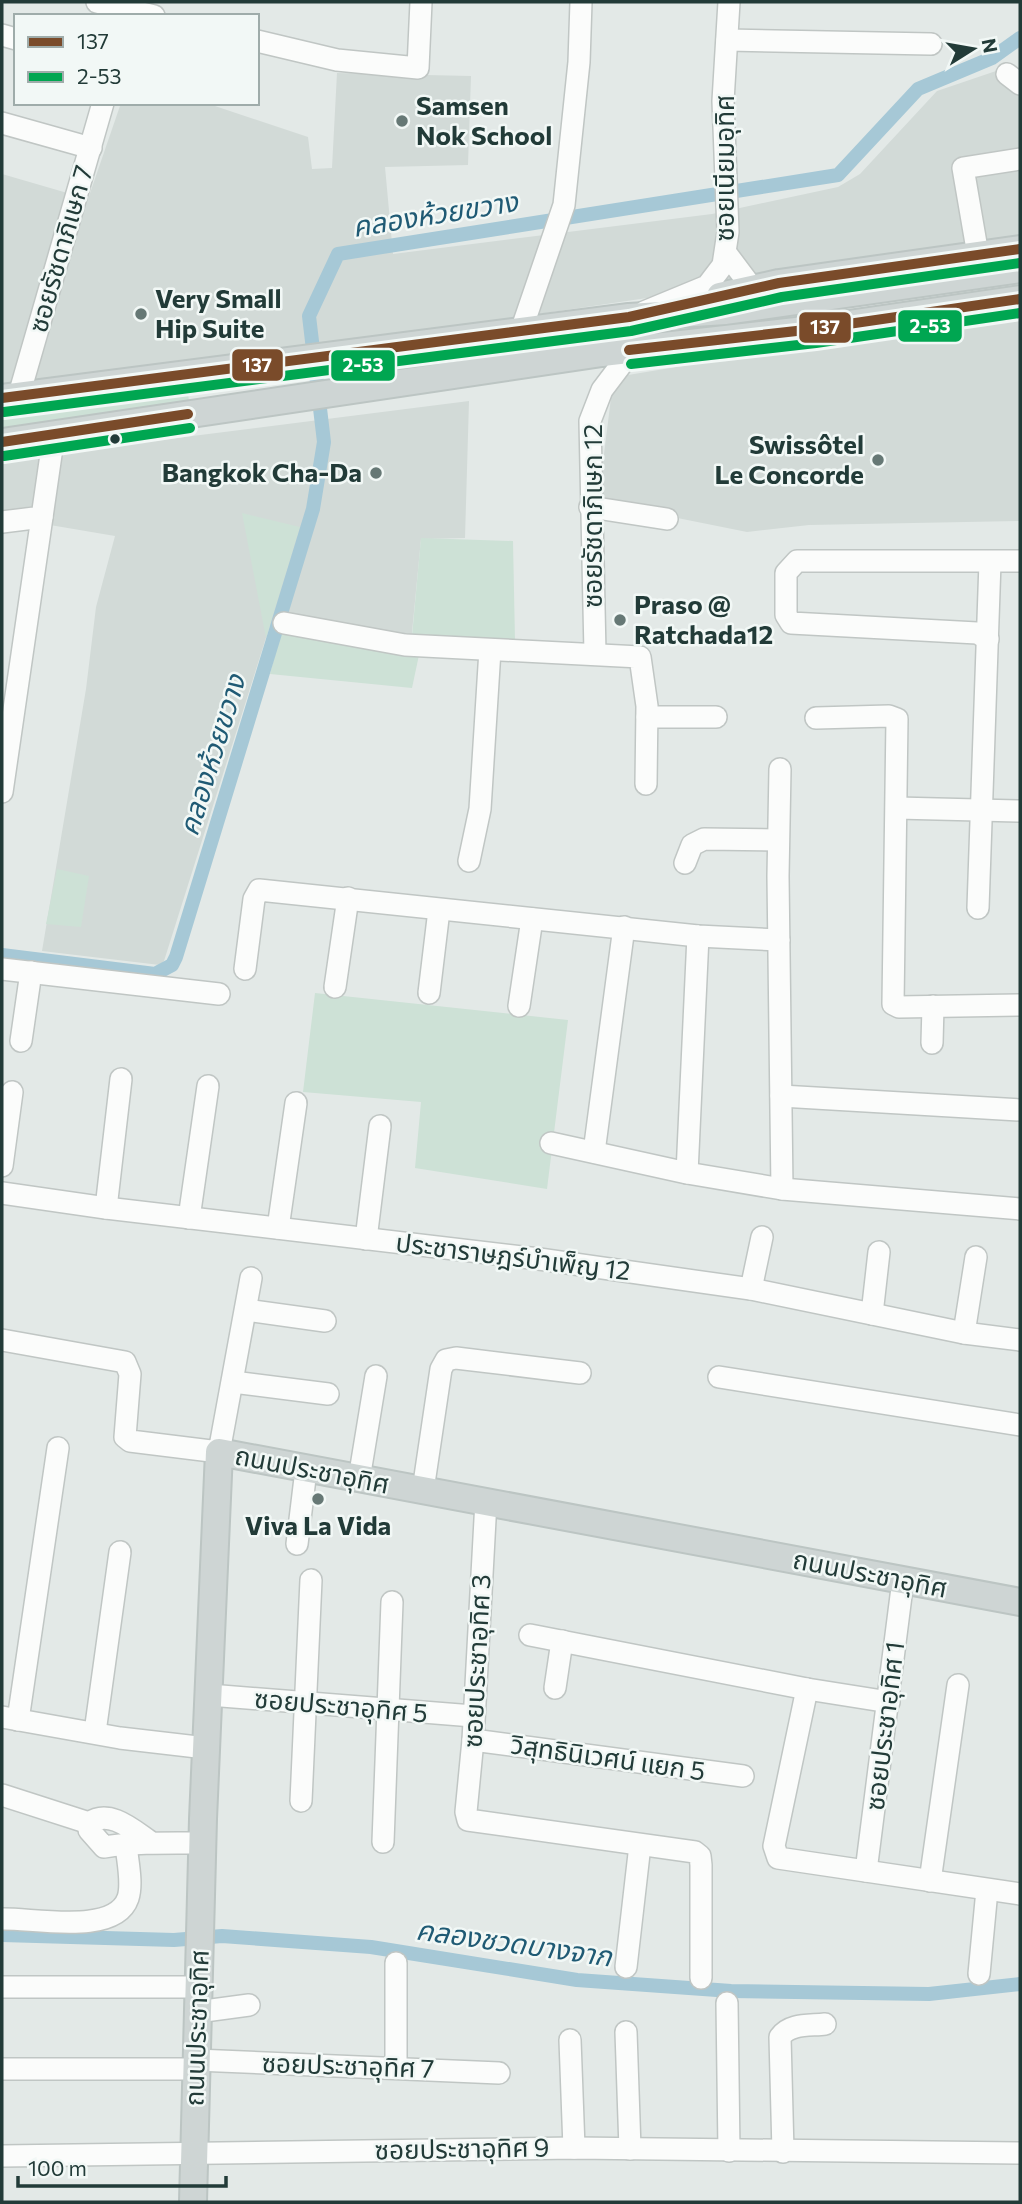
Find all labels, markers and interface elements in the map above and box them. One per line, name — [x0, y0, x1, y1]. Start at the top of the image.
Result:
legend — [14, 14, 259, 105]
north arrow — [938, 14, 1008, 84]
text: 137 — [77, 28, 109, 53]
text: N — [978, 36, 1003, 55]
text: 2-53 — [77, 63, 122, 88]
place label: Samsen Nok School — [416, 89, 552, 150]
street label: ซอยเนียมอุทิศ — [708, 95, 741, 241]
marker: Samsen Nok School — [394, 113, 410, 129]
street label: ซอยรัชดาภิเษก 7 — [21, 161, 98, 336]
water label: คลองห้วยขวาง — [350, 183, 522, 243]
place label: Very Small Hip Suite — [155, 282, 281, 343]
marker: Very Small Hip Suite — [133, 306, 149, 322]
line badge: 2-53 — [897, 309, 963, 343]
line badge: 137 — [798, 311, 852, 344]
text: 2-53 — [909, 314, 951, 337]
text: 137 — [810, 315, 840, 338]
line badge: 137 — [231, 348, 284, 382]
line badge: 2-53 — [330, 349, 396, 382]
text: 137 — [242, 353, 272, 376]
text: 2-53 — [342, 353, 384, 376]
street label: ซอยรัชดาภิเษก 12 — [576, 424, 607, 608]
place label: Swissôtel Le Concorde — [715, 428, 864, 489]
unlabelled marker — [108, 432, 122, 446]
marker: Swissôtel Le Concorde — [870, 452, 886, 468]
place label: Bangkok Cha-Da — [162, 456, 362, 487]
marker: Bangkok Cha-Da — [368, 465, 384, 481]
place label: Praso @ Ratchada12 — [634, 588, 773, 649]
marker: Praso @ Ratchada12 — [612, 612, 628, 628]
water label: คลองห้วยขวาง — [170, 668, 252, 839]
street label: ประชาราษฎร์บำเพ็ญ 12 — [394, 1226, 632, 1285]
street label: ถนนประชาอุทิศ — [232, 1438, 392, 1501]
marker: Viva La Vida — [310, 1491, 326, 1507]
place label: Viva La Vida — [245, 1509, 391, 1540]
street label: ถนนประชาอุทิศ — [790, 1542, 950, 1605]
street label: ซอยประชาอุทิศ 3 — [455, 1573, 498, 1749]
street label: ซอยประชาอุทิศ 1 — [858, 1640, 911, 1812]
street label: ซอยประชาอุทิศ 5 — [253, 1681, 429, 1730]
street label: วิสุทธินิเวศน์ แยก 5 — [508, 1727, 707, 1787]
water label: คลองชวดบางจาก — [414, 1911, 615, 1973]
street label: ถนนประชาอุทิศ — [177, 1949, 216, 2107]
street label: ซอยประชาอุทิศ 7 — [261, 2046, 435, 2085]
street label: ซอยประชาอุทิศ 9 — [374, 2130, 550, 2167]
scale bar — [18, 2144, 226, 2188]
text: 100 m — [28, 2155, 87, 2180]

